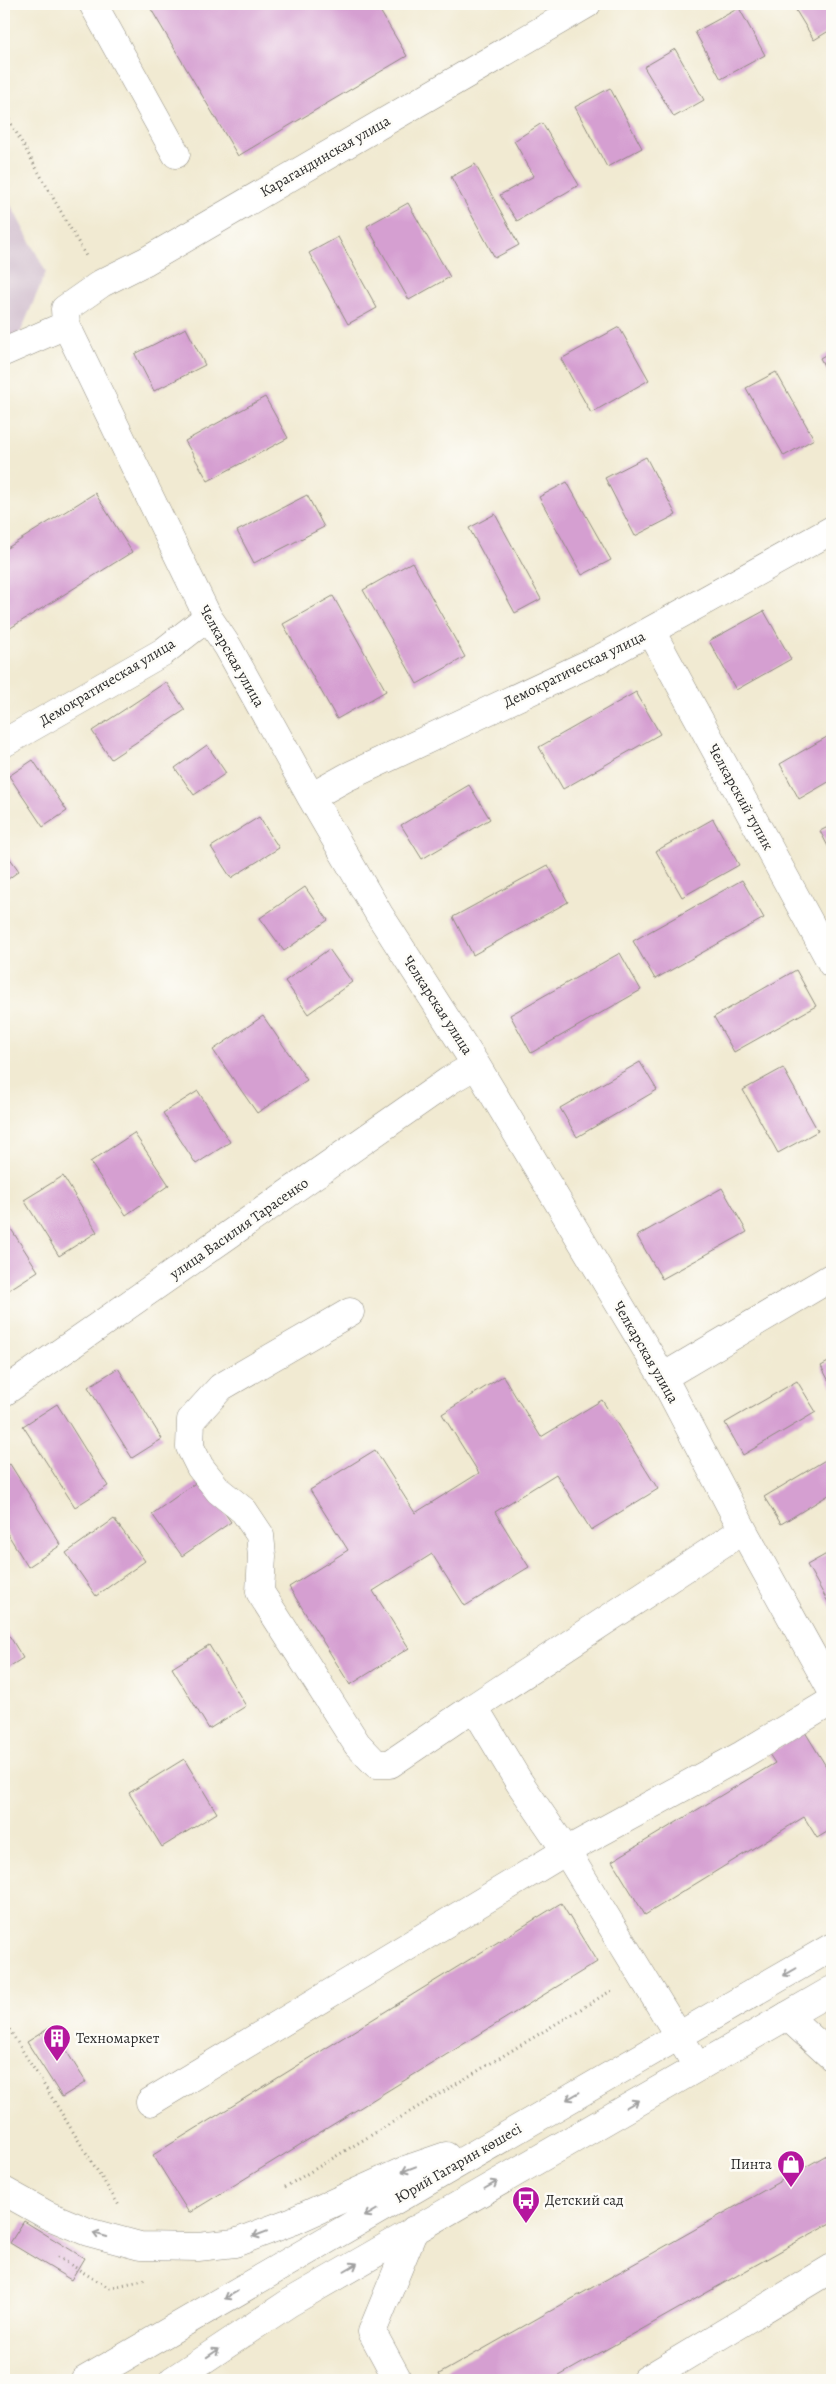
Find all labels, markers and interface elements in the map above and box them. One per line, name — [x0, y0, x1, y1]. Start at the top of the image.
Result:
street label: Карагандинская улица — [256, 110, 394, 201]
street label: Челкарская улица — [195, 601, 269, 711]
street label: Демократическая улица — [500, 626, 648, 712]
street label: Демократическая улица — [35, 633, 179, 731]
street label: Челкарский тупик — [703, 740, 779, 854]
street label: Челкарская улица — [398, 951, 478, 1059]
street label: улица Василия Тарасенко — [165, 1172, 312, 1284]
street label: Челкарская улица — [609, 1297, 683, 1407]
one-way arrow — [783, 1967, 798, 1977]
building icon: Техномаркет — [42, 2023, 72, 2062]
place label: Техномаркет — [76, 2028, 160, 2048]
one-way arrow — [566, 2091, 581, 2101]
one-way arrow — [624, 2098, 638, 2108]
street label: Юрий Гагарин көшесі — [391, 2118, 525, 2208]
shop icon: Пинта — [776, 2149, 806, 2188]
place label: Пинта — [730, 2154, 772, 2174]
one-way arrow — [402, 2165, 417, 2175]
one-way arrow — [483, 2179, 498, 2189]
bus stop icon: Детский сад — [511, 2185, 541, 2224]
place label: Детский сад — [545, 2190, 624, 2210]
one-way arrow — [365, 2209, 379, 2219]
one-way arrow — [93, 2230, 109, 2240]
one-way arrow — [252, 2230, 267, 2239]
one-way arrow — [343, 2261, 357, 2271]
one-way arrow — [224, 2290, 238, 2300]
one-way arrow — [206, 2348, 220, 2358]

